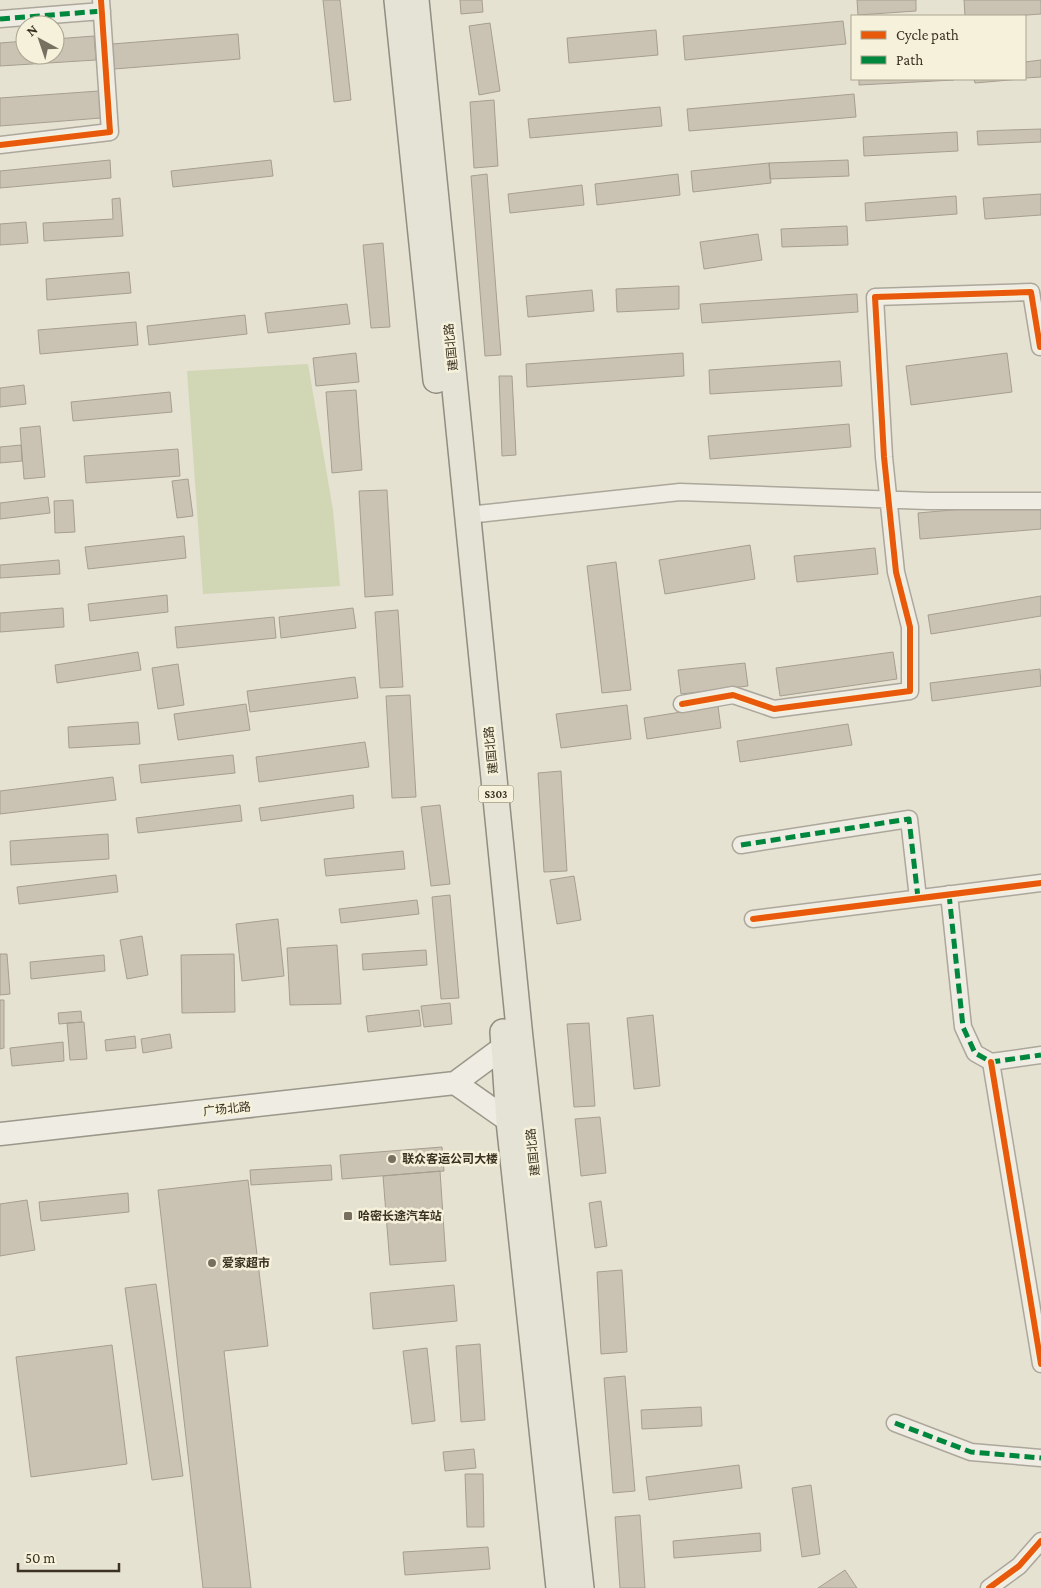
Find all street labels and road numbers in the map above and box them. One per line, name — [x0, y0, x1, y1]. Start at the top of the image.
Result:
street label: 建国北路 — [442, 322, 460, 372]
street label: 建国北路 — [482, 725, 500, 775]
road number: S303 — [478, 786, 514, 802]
street label: 广场北路 — [202, 1100, 252, 1118]
street label: 建国北路 — [524, 1127, 542, 1177]

